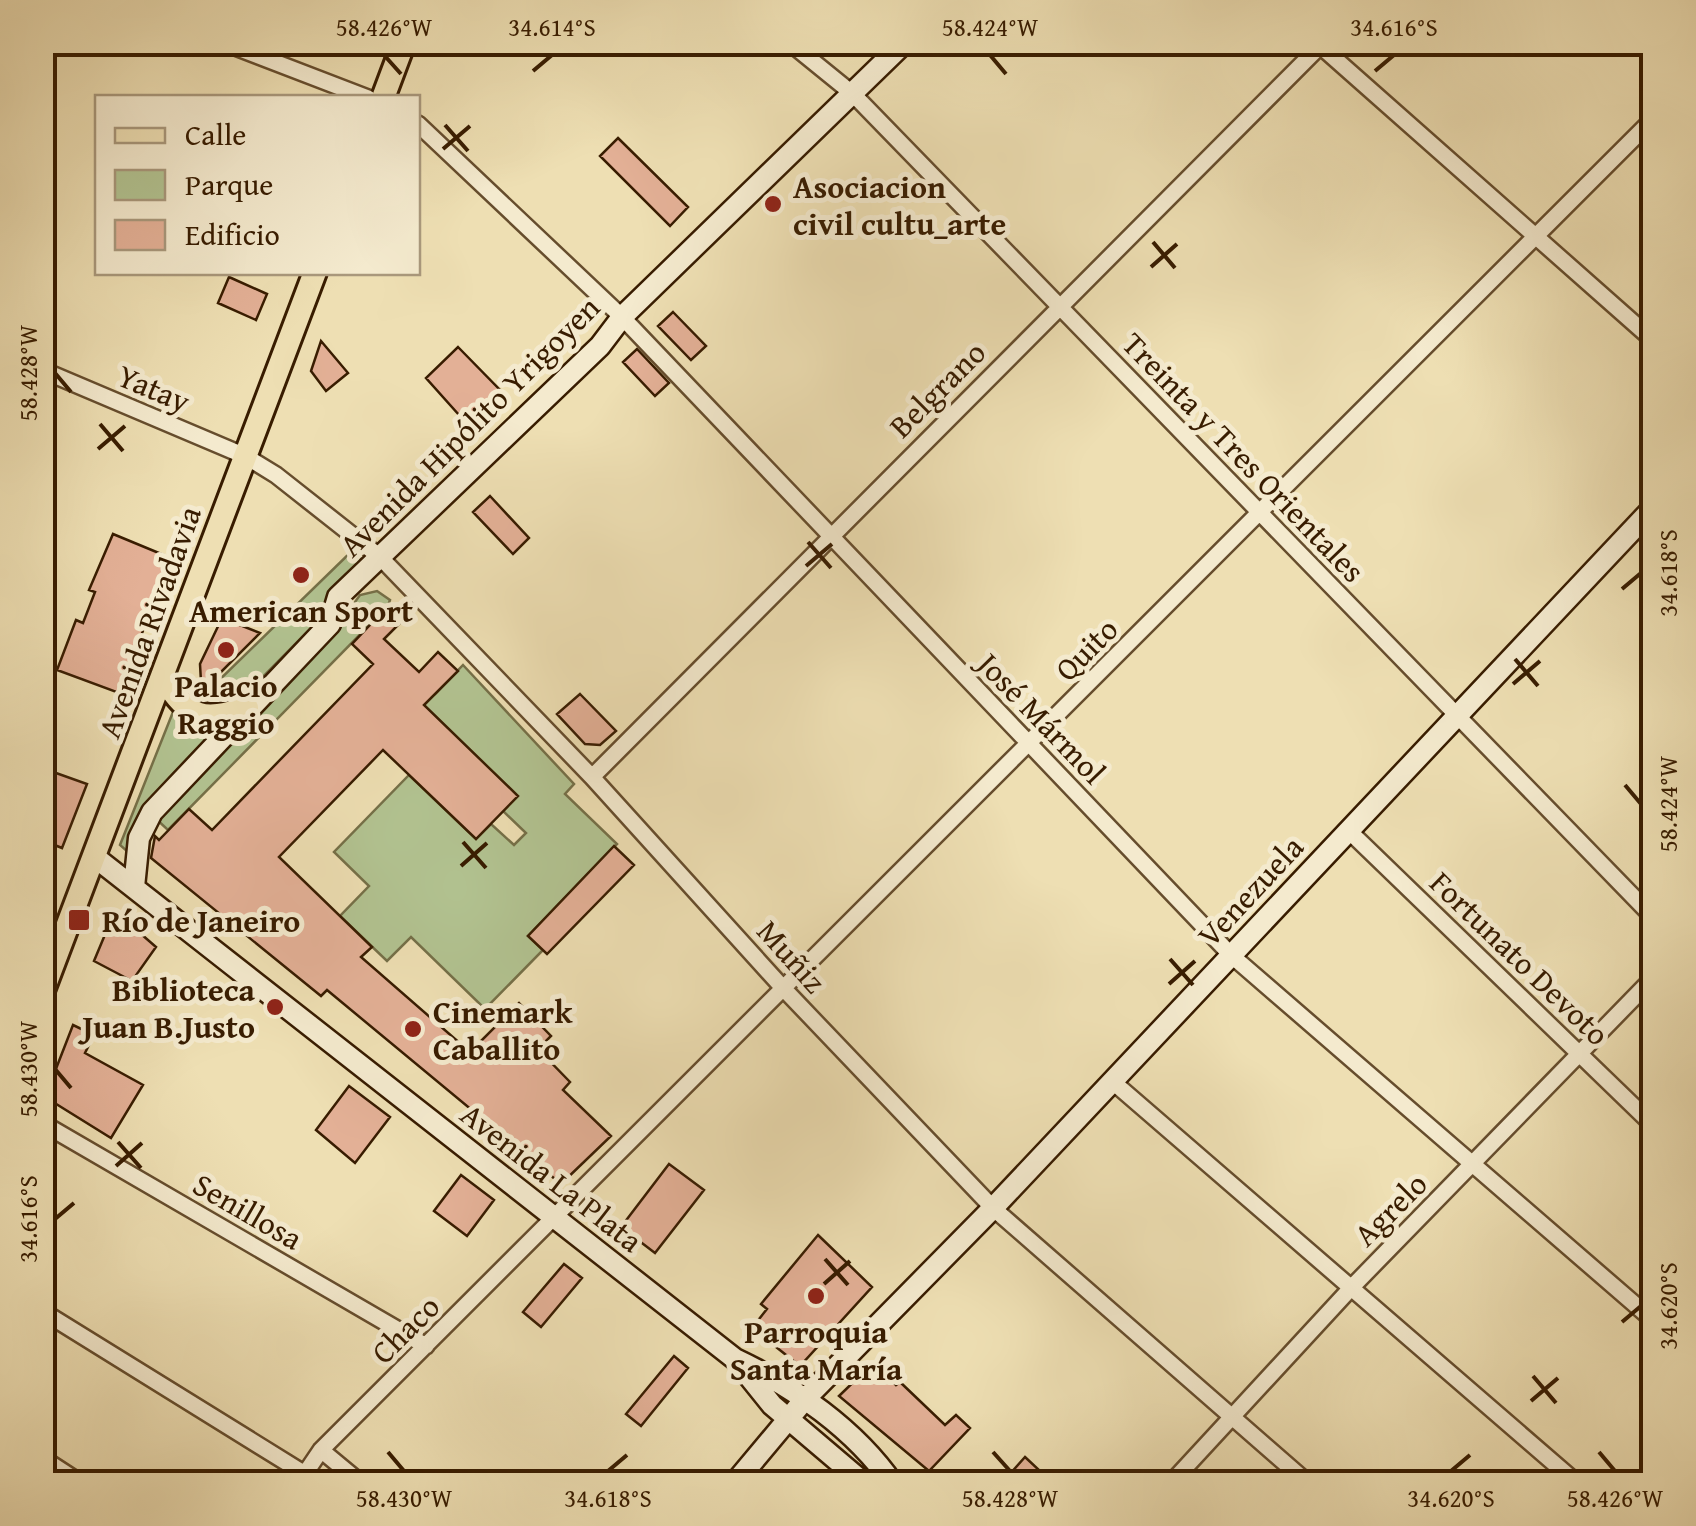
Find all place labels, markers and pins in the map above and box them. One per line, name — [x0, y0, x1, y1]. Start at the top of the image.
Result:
place label: Asociacion civil cultu_arte — [793, 163, 1006, 247]
marker: Asociacion civil cultu_arte — [762, 193, 784, 215]
marker: American Sport — [290, 564, 312, 586]
place label: American Sport — [189, 587, 413, 634]
marker: Palacio Raggio — [215, 639, 237, 661]
place label: Palacio Raggio — [174, 662, 278, 746]
place label: Río de Janeiro — [102, 897, 300, 944]
marker: Río de Janeiro — [66, 907, 92, 933]
place label: Biblioteca Juan B.Justo — [77, 966, 256, 1050]
place label: Cinemark Caballito — [433, 988, 573, 1072]
marker: Biblioteca Juan B.Justo — [264, 996, 286, 1018]
marker: Cinemark Caballito — [402, 1018, 424, 1040]
marker: Parroquia Santa María — [805, 1285, 827, 1307]
place label: Parroquia Santa María — [730, 1308, 903, 1392]

